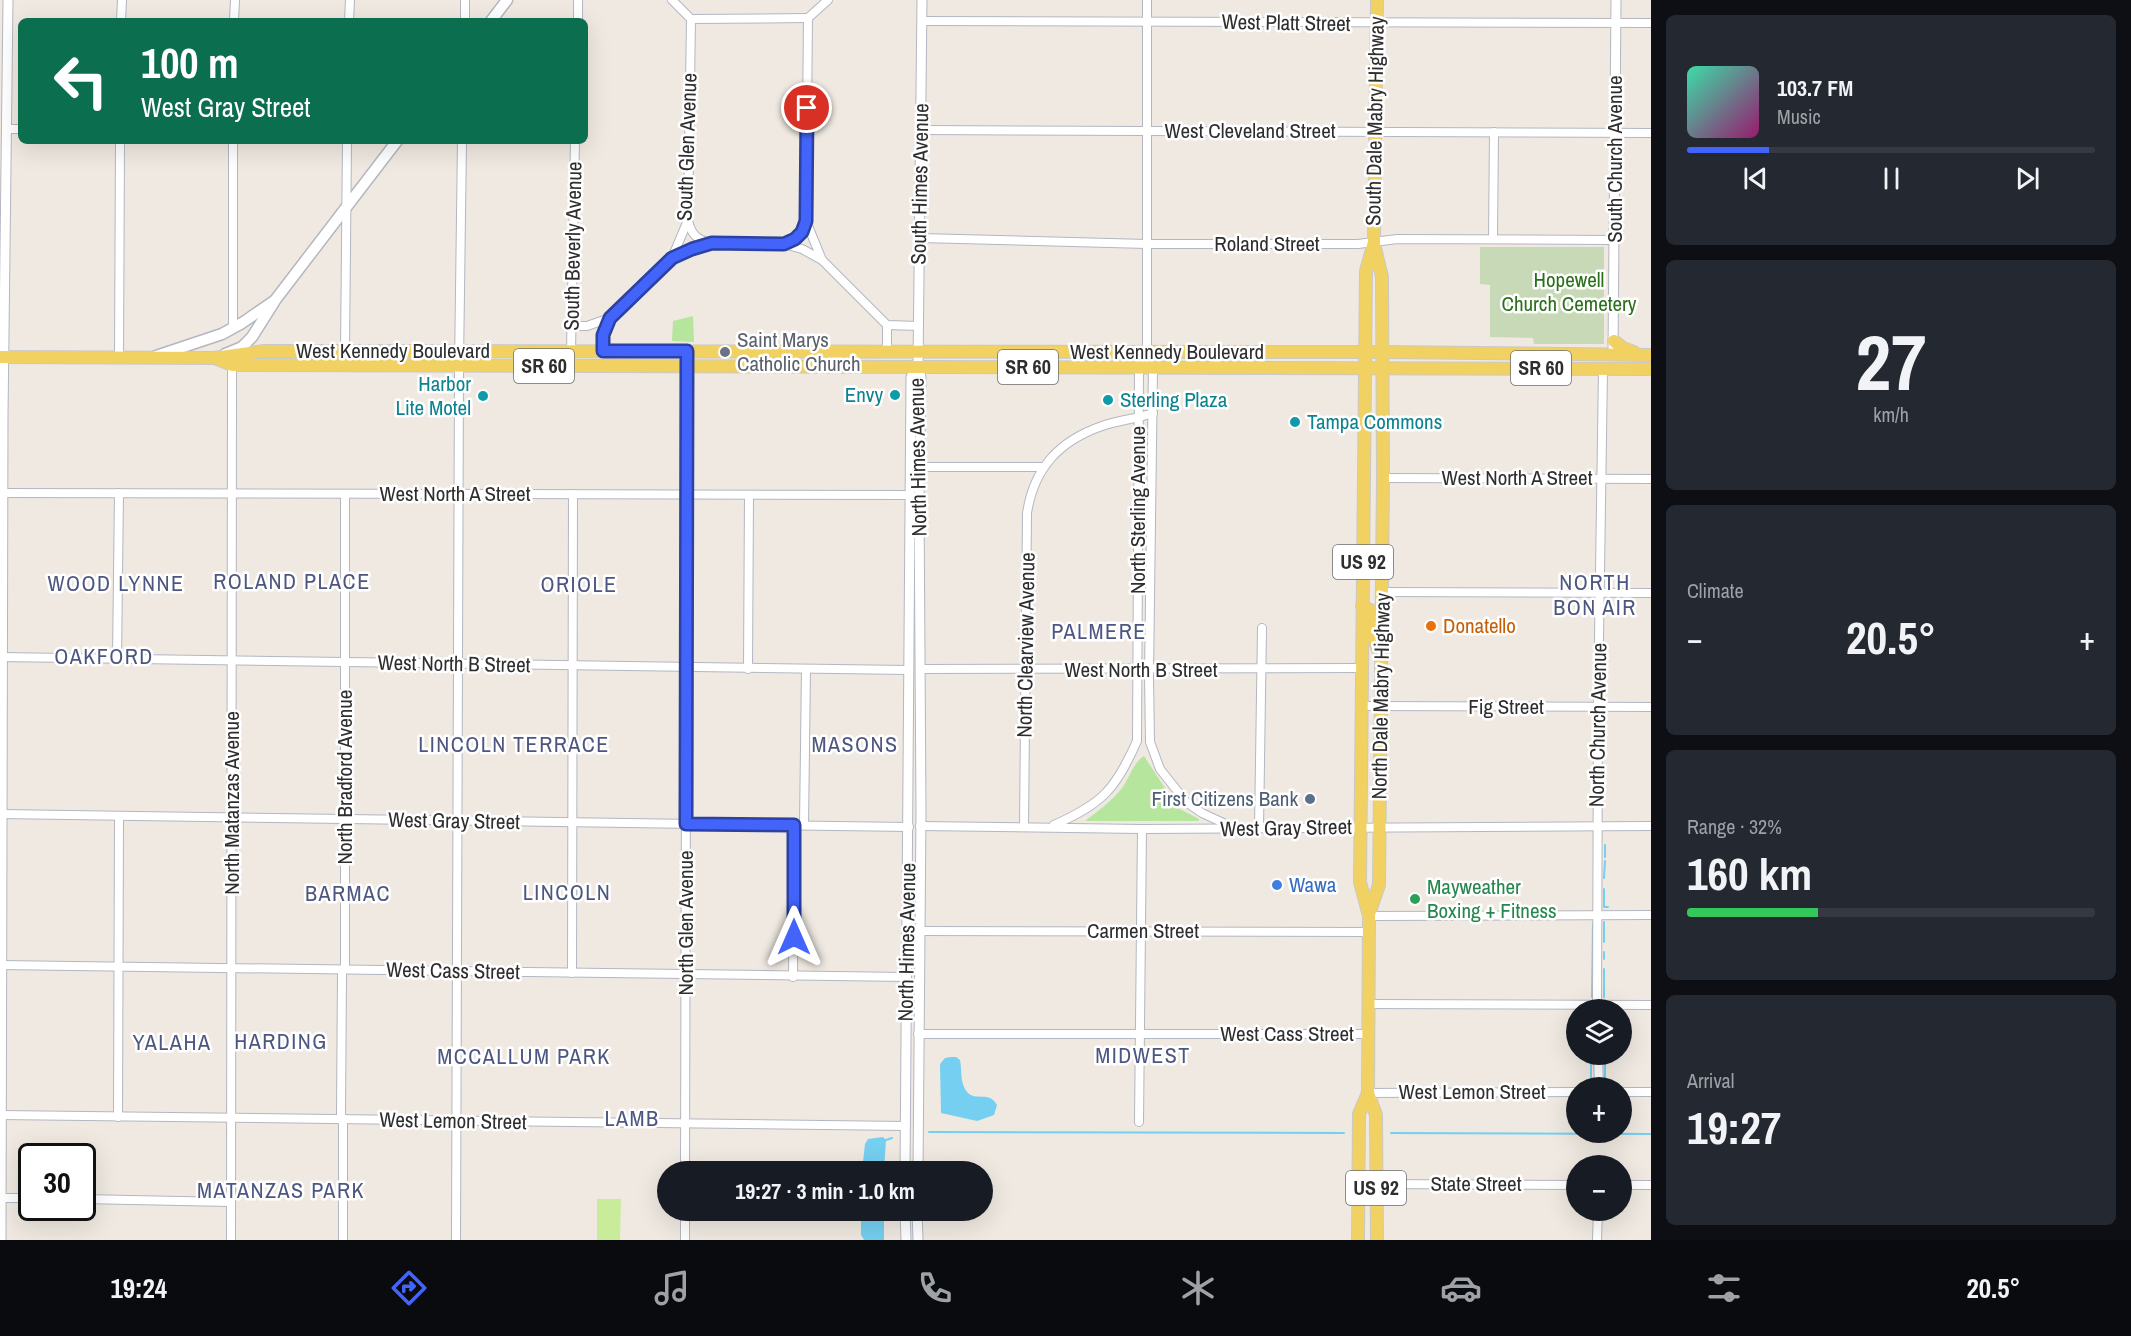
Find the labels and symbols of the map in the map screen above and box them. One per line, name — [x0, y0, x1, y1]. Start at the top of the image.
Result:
street label: West Platt Street — [1221, 7, 1351, 38]
street label: South Dale Mabry Highway — [1358, 16, 1391, 226]
street label: South Glen Avenue — [669, 72, 704, 222]
street label: South Church Avenue — [1600, 75, 1629, 243]
pin — [781, 82, 832, 133]
street label: South Himes Avenue — [904, 103, 935, 265]
street label: West Cleveland Street — [1164, 116, 1336, 145]
street label: South Beverly Avenue — [557, 161, 588, 331]
street label: Roland Street — [1214, 229, 1320, 258]
park label: Hopewell Church Cemetery — [1502, 265, 1637, 318]
place label: Saint Marys Catholic Church — [737, 325, 860, 378]
street label: West Kennedy Boulevard — [296, 336, 490, 365]
street label: West Kennedy Boulevard — [1070, 337, 1264, 366]
marker: Saint Marys Catholic Church — [718, 345, 732, 359]
road number: SR 60 — [514, 349, 574, 383]
road number: SR 60 — [998, 350, 1058, 384]
road number: SR 60 — [1511, 351, 1571, 385]
place label: Harbor Lite Motel — [395, 369, 471, 422]
street label: North Himes Avenue — [902, 377, 933, 537]
place label: Envy — [845, 380, 883, 409]
place label: Sterling Plaza — [1120, 385, 1228, 414]
marker: Envy — [888, 388, 902, 402]
marker: Harbor Lite Motel — [476, 389, 490, 403]
marker: Sterling Plaza — [1101, 393, 1115, 407]
place label: Tampa Commons — [1307, 407, 1442, 436]
marker: Tampa Commons — [1288, 415, 1302, 429]
street label: North Sterling Avenue — [1123, 426, 1152, 594]
street label: West North A Street — [1442, 463, 1593, 492]
street label: West North A Street — [380, 479, 531, 508]
road number: US 92 — [1333, 545, 1393, 579]
street label: North Clearview Avenue — [1009, 552, 1042, 738]
district label: ROLAND PLACE — [213, 566, 371, 596]
district label: NORTH BON AIR — [1553, 567, 1637, 622]
district label: WOOD LYNNE — [48, 568, 184, 598]
district label: ORIOLE — [540, 569, 618, 599]
street label: North Dale Mabry Highway — [1364, 592, 1397, 800]
place label: Donatello — [1443, 611, 1516, 640]
district label: PALMERE — [1051, 616, 1147, 646]
marker: Donatello — [1424, 619, 1438, 633]
district label: OAKFORD — [54, 641, 154, 671]
street label: North Church Avenue — [1582, 643, 1613, 807]
street label: West North B Street — [377, 648, 531, 679]
street label: West North B Street — [1065, 655, 1218, 684]
street label: North Bradford Avenue — [330, 690, 359, 864]
street label: Fig Street — [1468, 692, 1544, 721]
street label: North Matanzas Avenue — [217, 711, 246, 895]
district label: LINCOLN TERRACE — [418, 729, 610, 759]
district label: MASONS — [811, 729, 899, 759]
place label: First Citizens Bank — [1152, 784, 1298, 813]
marker: First Citizens Bank — [1303, 792, 1317, 806]
street label: West Gray Street — [388, 805, 520, 836]
street label: West Gray Street — [1220, 812, 1352, 843]
street label: North Glen Avenue — [671, 850, 700, 996]
street label: North Himes Avenue — [891, 862, 922, 1022]
place label: Wawa — [1289, 870, 1337, 899]
place label: Mayweather Boxing + Fitness — [1427, 872, 1557, 925]
district label: LINCOLN — [523, 877, 611, 907]
district label: BARMAC — [305, 878, 391, 908]
marker: Wawa — [1270, 878, 1284, 892]
marker: Mayweather Boxing + Fitness — [1408, 892, 1422, 906]
position arrow — [762, 905, 826, 969]
street label: Carmen Street — [1087, 916, 1199, 945]
street label: West Cass Street — [386, 955, 520, 986]
street label: West Cass Street — [1220, 1019, 1354, 1048]
district label: HARDING — [234, 1026, 328, 1056]
district label: YALAHA — [133, 1027, 211, 1057]
district label: MIDWEST — [1095, 1040, 1191, 1070]
district label: MCCALLUM PARK — [437, 1041, 611, 1071]
street label: West Lemon Street — [1398, 1077, 1546, 1106]
district label: LAMB — [604, 1103, 660, 1133]
street label: West Lemon Street — [379, 1105, 527, 1136]
speed limit sign: 30 — [18, 1143, 96, 1221]
street label: State Street — [1431, 1169, 1522, 1198]
road number: US 92 — [1346, 1171, 1406, 1205]
district label: MATANZAS PARK — [197, 1175, 365, 1205]

